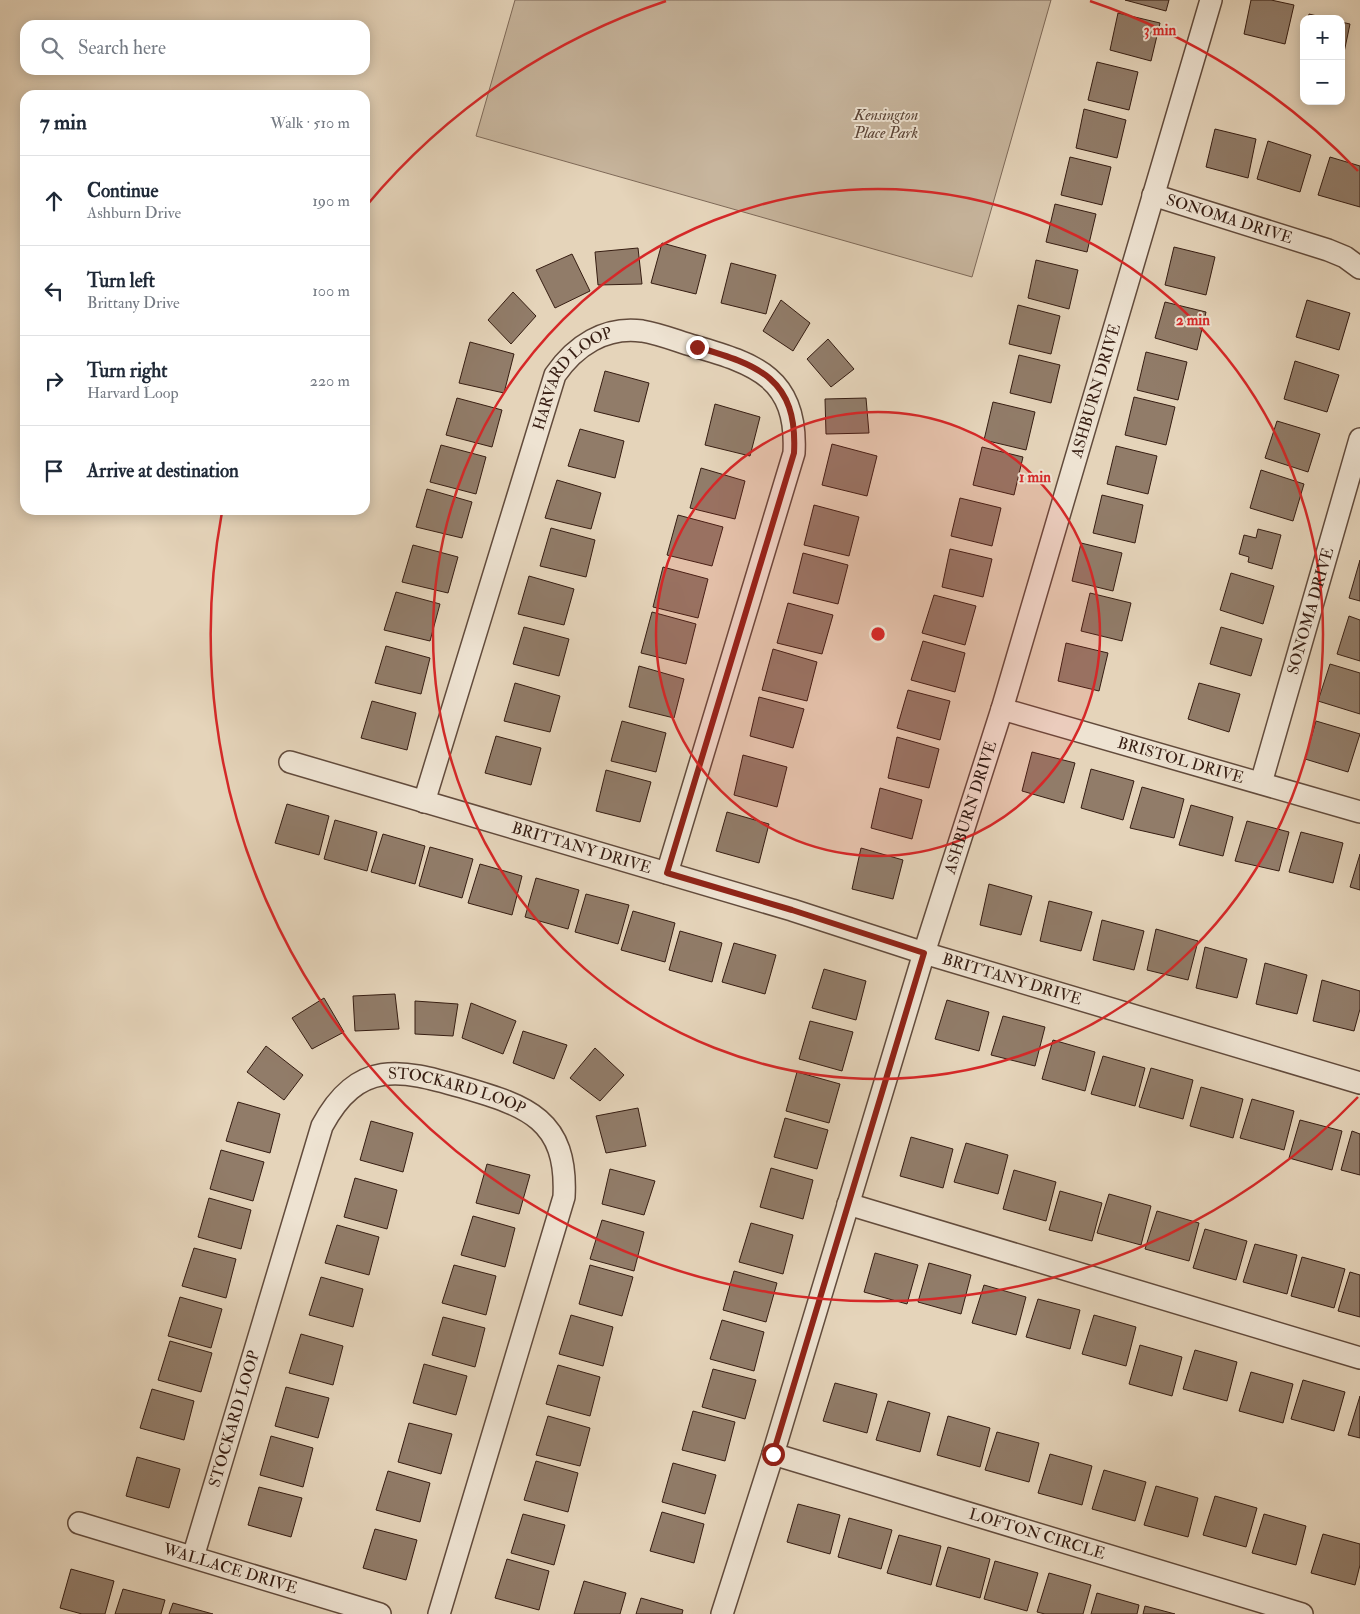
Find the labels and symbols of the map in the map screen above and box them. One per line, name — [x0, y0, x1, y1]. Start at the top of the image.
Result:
text: 3 min — [1144, 21, 1176, 40]
park label: Kensington Place Park — [853, 105, 919, 143]
street label: SONOMA DRIVE — [1164, 190, 1295, 248]
text: 2 min — [1176, 311, 1210, 330]
street label: ASHBURN DRIVE — [1066, 322, 1125, 461]
street label: HARVARD LOOP — [529, 323, 614, 433]
route end — [686, 336, 709, 359]
text: 1 min — [1019, 468, 1051, 487]
street label: SONOMA DRIVE — [1283, 545, 1338, 677]
centre of rings — [869, 625, 887, 643]
street label: BRISTOL DRIVE — [1115, 733, 1246, 788]
street label: ASHBURN DRIVE — [940, 738, 1001, 878]
street label: BRITTANY DRIVE — [509, 818, 654, 878]
street label: BRITTANY DRIVE — [940, 949, 1084, 1009]
street label: STOCKARD LOOP — [388, 1064, 529, 1119]
street label: STOCKARD LOOP — [204, 1348, 264, 1490]
route start — [762, 1443, 785, 1466]
street label: LOFTON CIRCLE — [967, 1504, 1108, 1564]
street label: WALLACE DRIVE — [160, 1539, 300, 1598]

